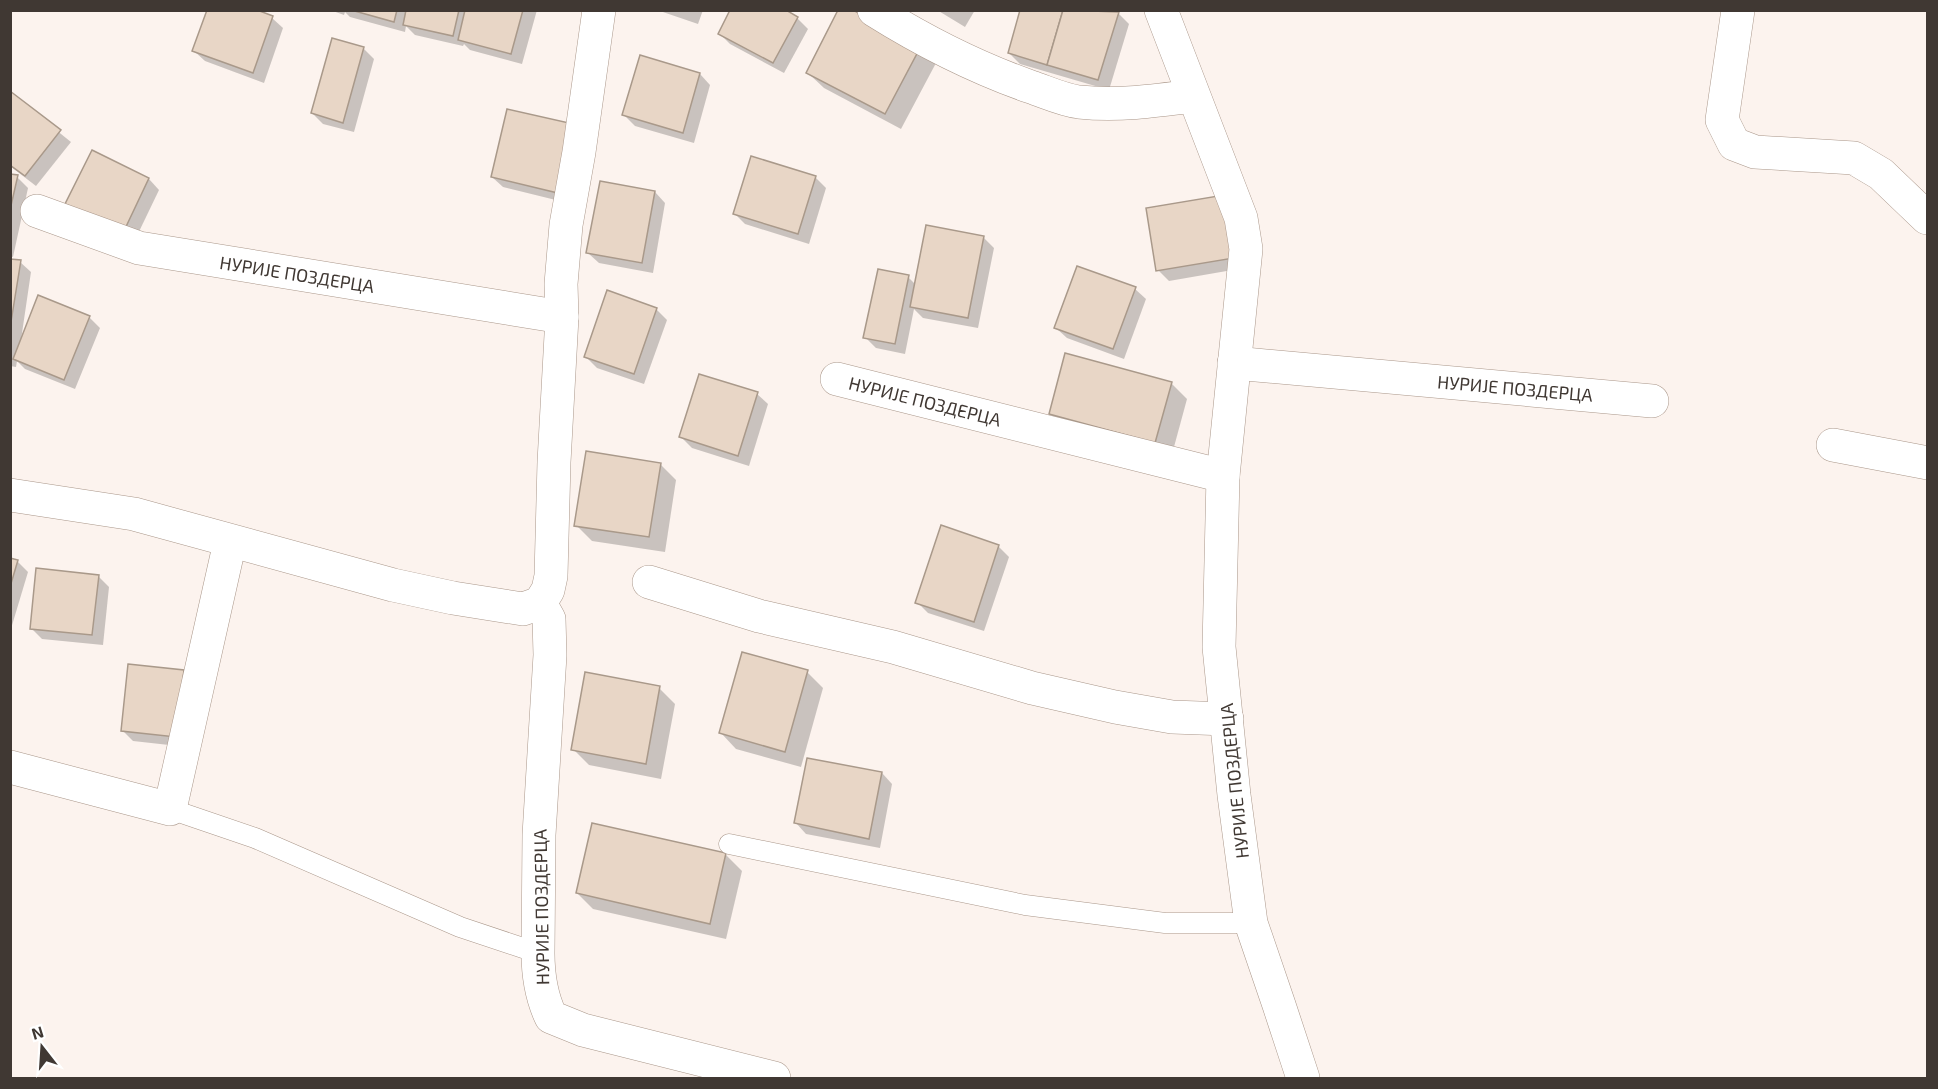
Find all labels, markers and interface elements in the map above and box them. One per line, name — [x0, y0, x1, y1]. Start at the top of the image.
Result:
street label: НУРИЈЕ ПОЗДЕРЦА — [218, 251, 377, 297]
street label: НУРИЈЕ ПОЗДЕРЦА — [1436, 370, 1594, 406]
street label: НУРИЈЕ ПОЗДЕРЦА — [847, 371, 1004, 431]
street label: НУРИЈЕ ПОЗДЕРЦА — [1215, 701, 1253, 860]
street label: НУРИЈЕ ПОЗДЕРЦА — [529, 828, 553, 985]
north arrow — [12, 1017, 72, 1077]
text: N — [29, 1021, 46, 1043]

